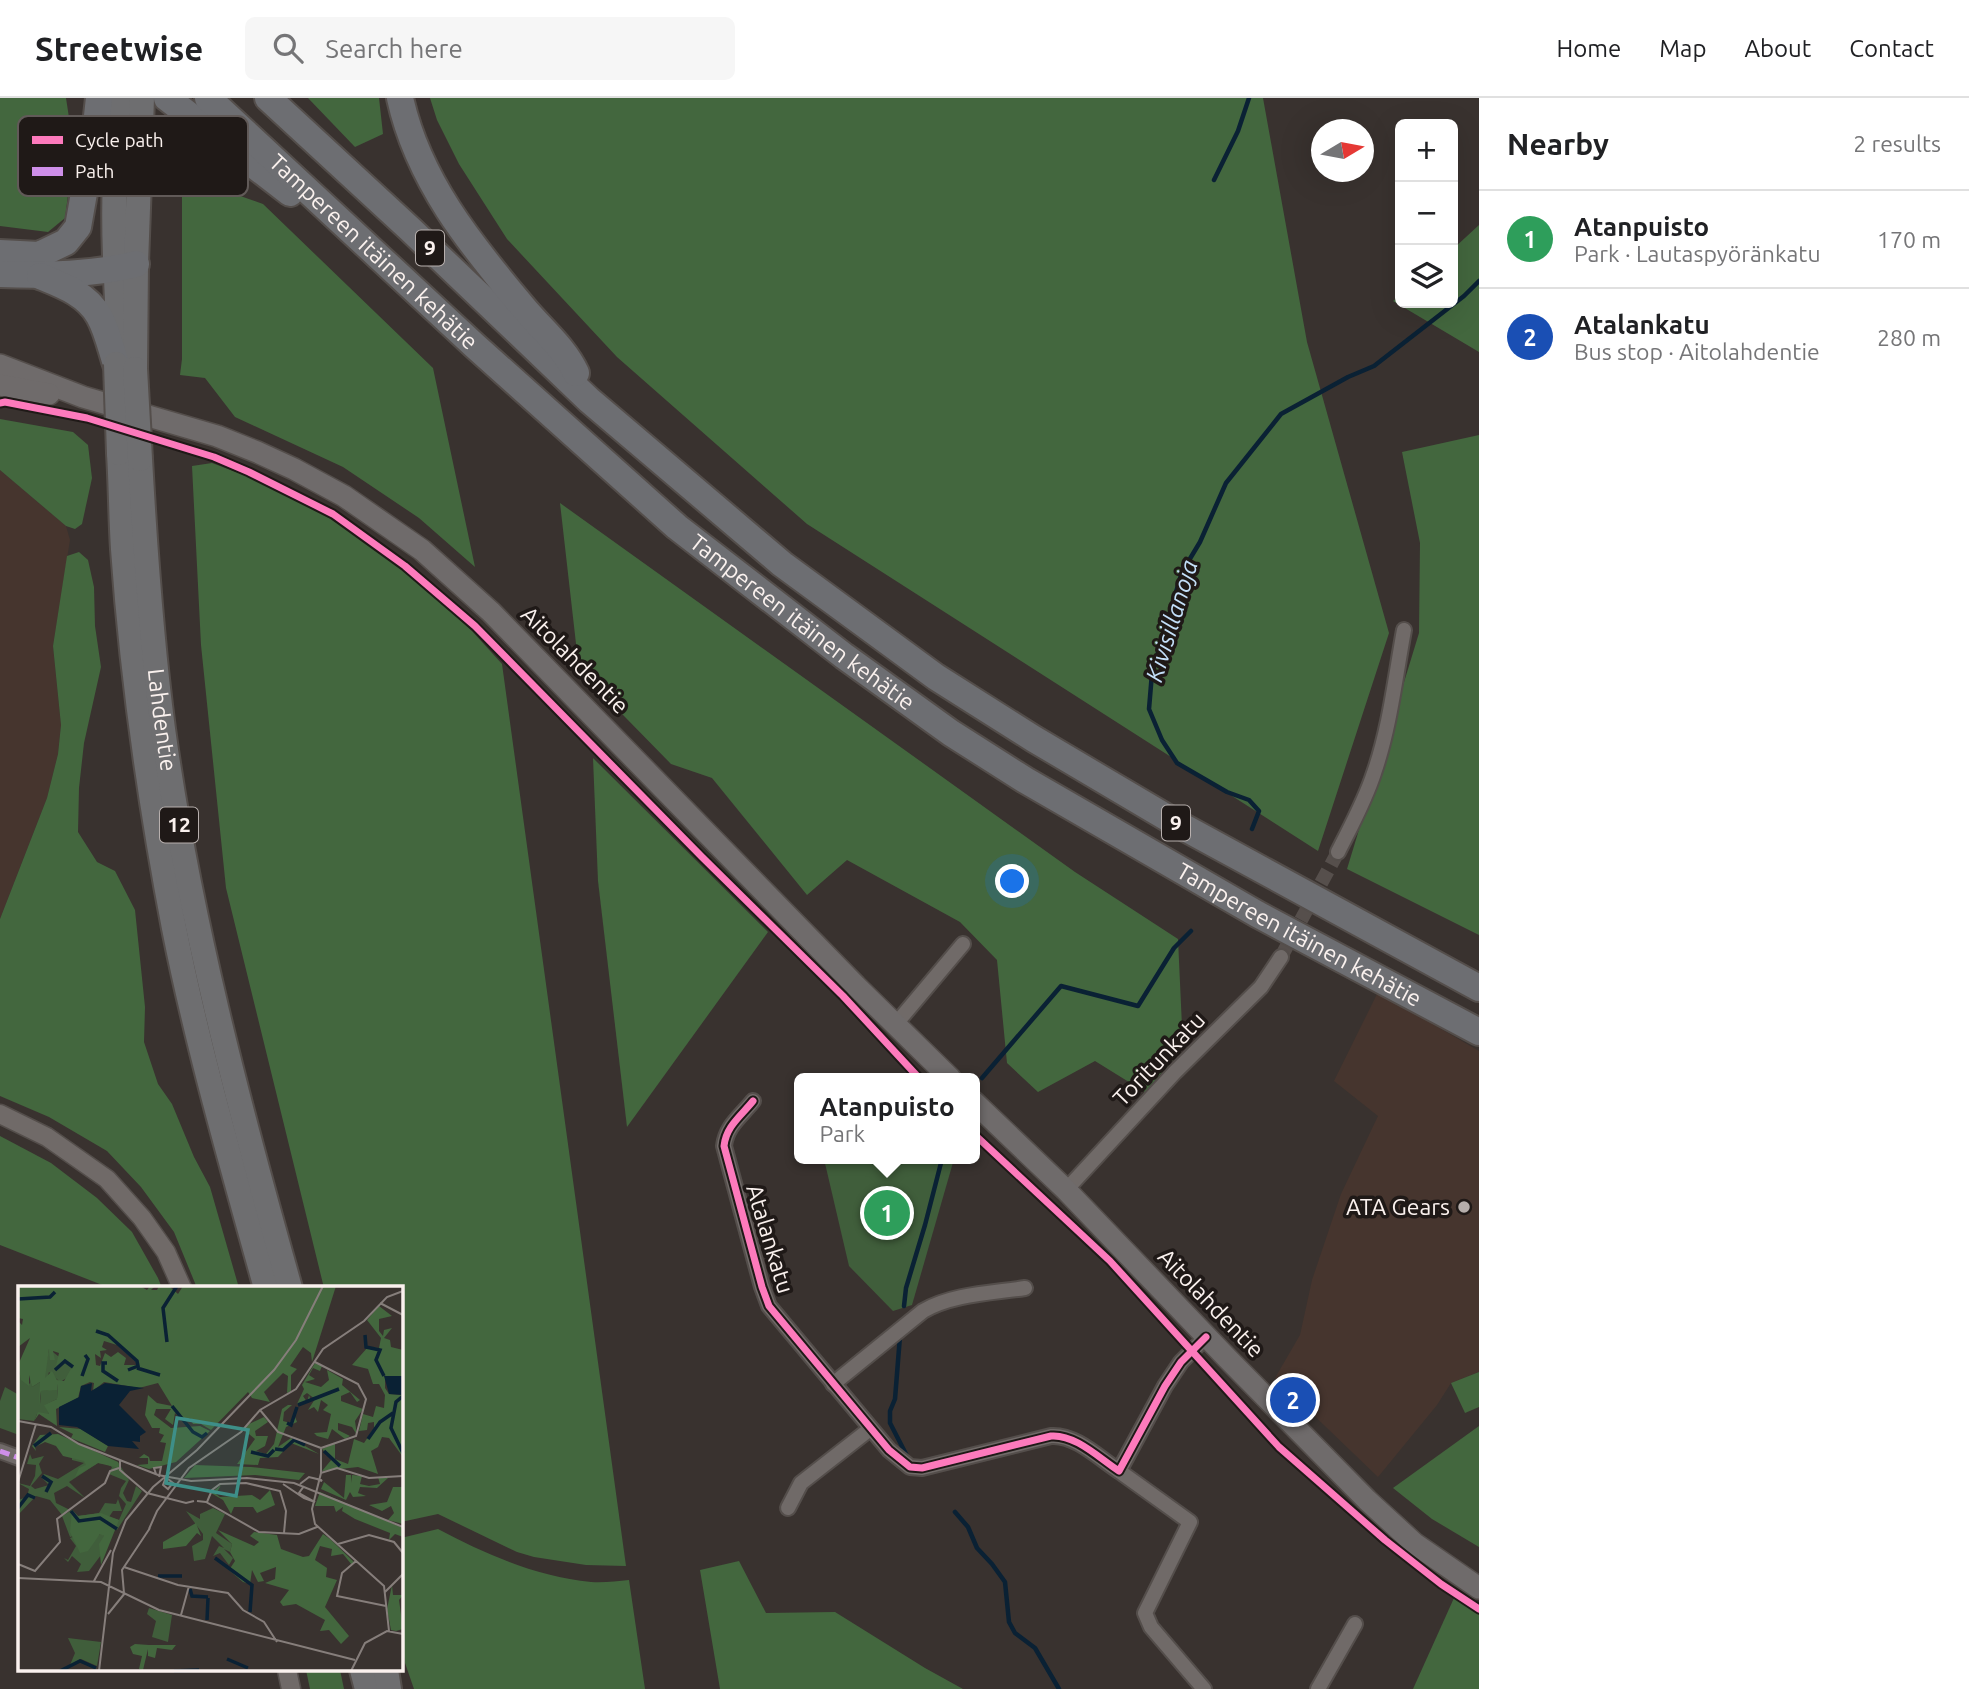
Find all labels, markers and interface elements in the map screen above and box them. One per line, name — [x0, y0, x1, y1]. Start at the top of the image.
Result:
search box — [245, 17, 735, 80]
icon: search — [269, 29, 307, 67]
text: Streetwise — [35, 30, 203, 67]
text: Search here — [325, 34, 463, 63]
text: Home — [1556, 35, 1621, 62]
text: Map — [1659, 35, 1706, 62]
text: About — [1744, 35, 1811, 62]
text: Contact — [1849, 35, 1934, 62]
legend — [18, 116, 248, 196]
north arrow — [1311, 119, 1374, 182]
map controls — [1395, 119, 1458, 308]
button: + — [1395, 119, 1458, 182]
text: Nearby — [1507, 127, 1609, 161]
text: Cycle path — [75, 129, 164, 151]
text: 2 results — [1853, 131, 1941, 156]
street label: Tampereen itäinen kehätie — [265, 149, 483, 354]
text: Path — [75, 160, 114, 182]
button: − — [1395, 182, 1458, 245]
text: Atanpuisto — [1574, 212, 1709, 241]
text: 1 — [1524, 227, 1536, 252]
text: 170 m — [1877, 227, 1941, 252]
road number: 9 — [416, 230, 444, 266]
text: Park · Lautaspyöränkatu — [1574, 241, 1821, 266]
button: layers — [1395, 245, 1458, 308]
text: Atalankatu — [1574, 310, 1710, 339]
text: 2 — [1524, 325, 1536, 350]
text: 280 m — [1877, 325, 1941, 350]
text: Bus stop · Aitolahdentie — [1574, 339, 1820, 364]
street label: Tampereen itäinen kehätie — [685, 529, 920, 715]
water label: Kivisillanoja — [1140, 557, 1203, 685]
street label: Aitolahdentie — [517, 601, 634, 718]
street label: Lahdentie — [144, 667, 182, 773]
road number: 9 — [1162, 806, 1190, 840]
road number: 12 — [160, 808, 198, 842]
street label: Tampereen itäinen kehätie — [1173, 857, 1426, 1011]
your location — [995, 864, 1029, 898]
street label: Toritunkatu — [1108, 1007, 1209, 1111]
popup — [794, 1073, 980, 1164]
text: Atanpuisto — [819, 1092, 955, 1121]
text: Park — [819, 1121, 865, 1146]
street label: Atalankatu — [742, 1181, 799, 1296]
pin: 1 — [864, 1187, 910, 1239]
place label: ATA Gears — [1346, 1194, 1450, 1219]
marker: ATA Gears — [1456, 1199, 1472, 1215]
street label: Aitolahdentie — [1154, 1243, 1269, 1362]
inset map — [18, 1286, 402, 1672]
pin: 2 — [1270, 1374, 1316, 1426]

